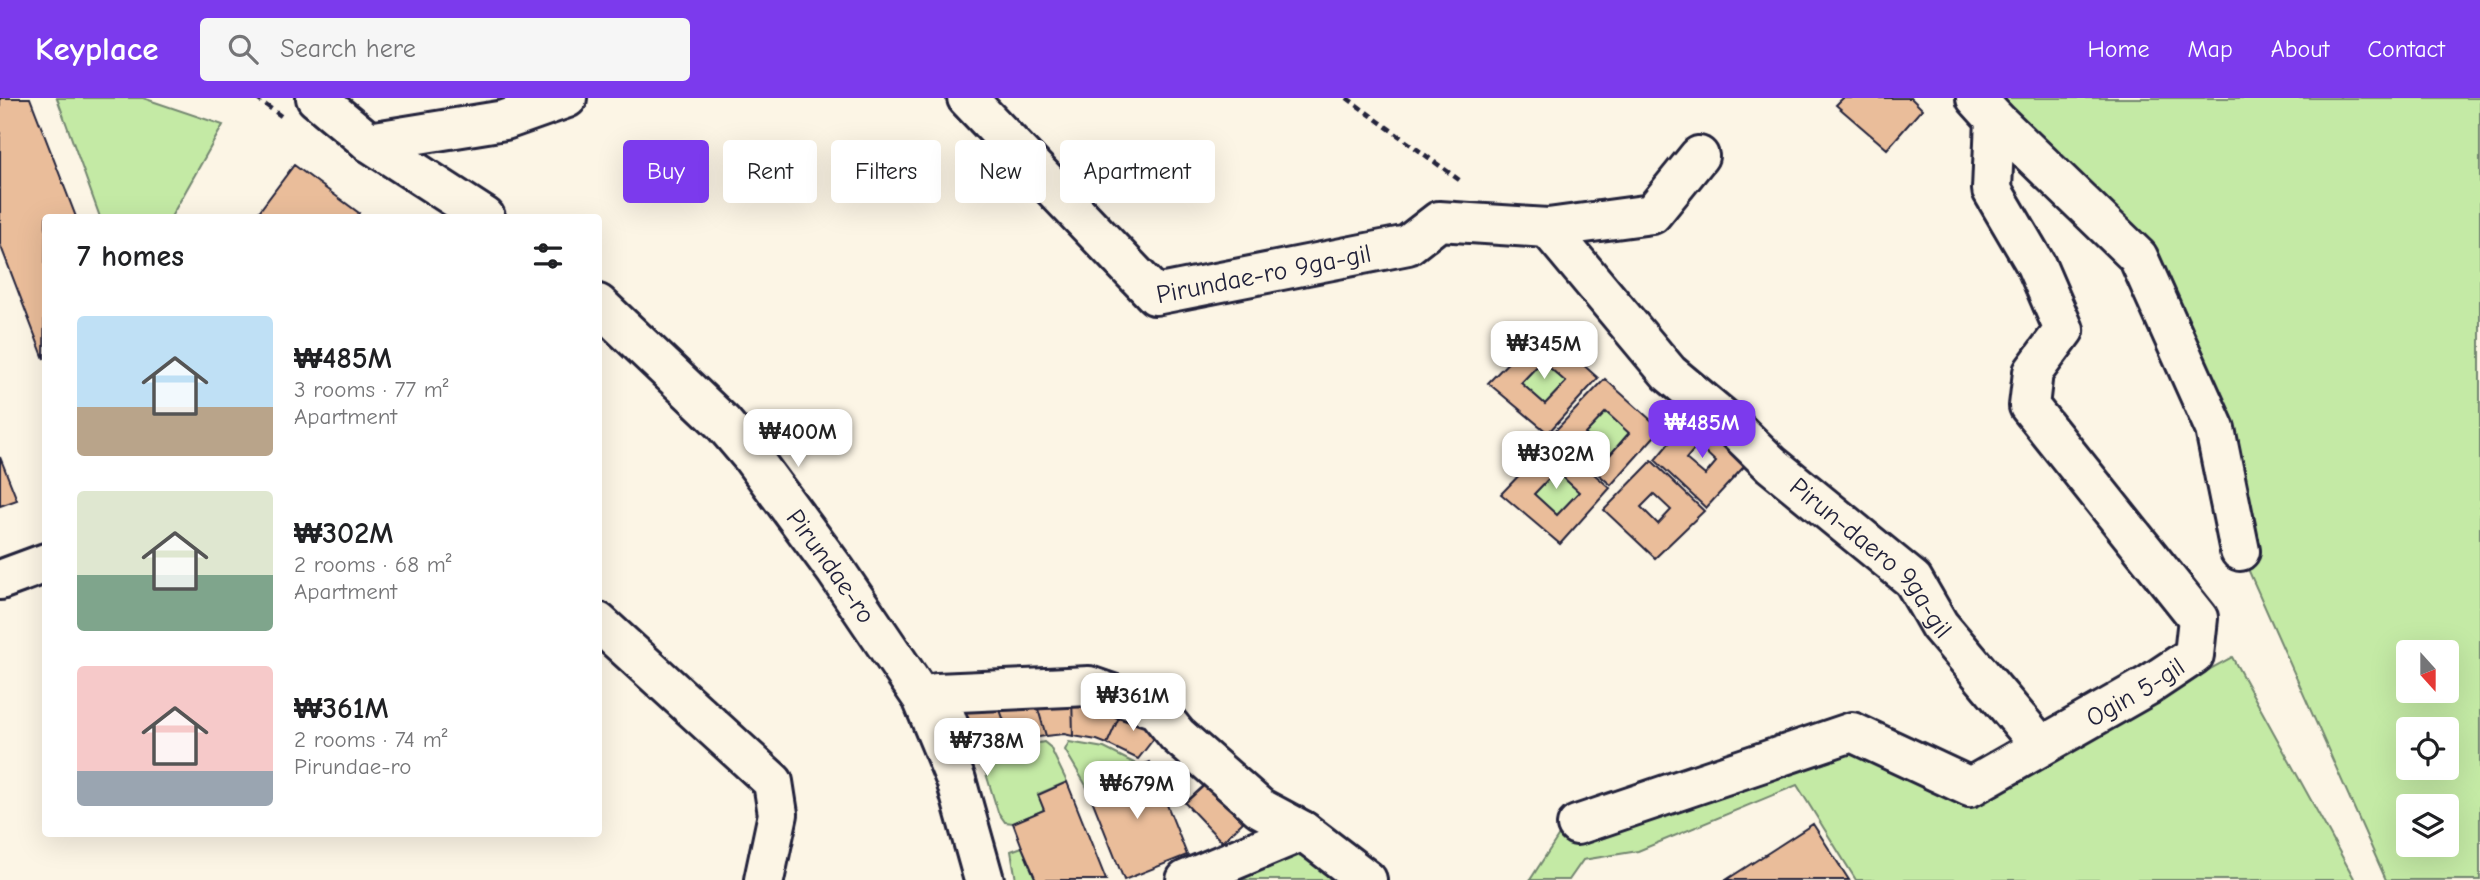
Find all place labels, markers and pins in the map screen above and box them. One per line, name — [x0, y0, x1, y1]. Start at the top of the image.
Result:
pin: ₩345M — [1495, 322, 1593, 381]
pin: ₩485M — [1653, 400, 1751, 460]
pin: ₩400M — [749, 410, 847, 469]
pin: ₩302M — [1507, 432, 1605, 491]
pin: ₩361M — [1084, 674, 1182, 733]
pin: ₩738M — [938, 718, 1036, 778]
pin: ₩679M — [1088, 762, 1186, 821]

